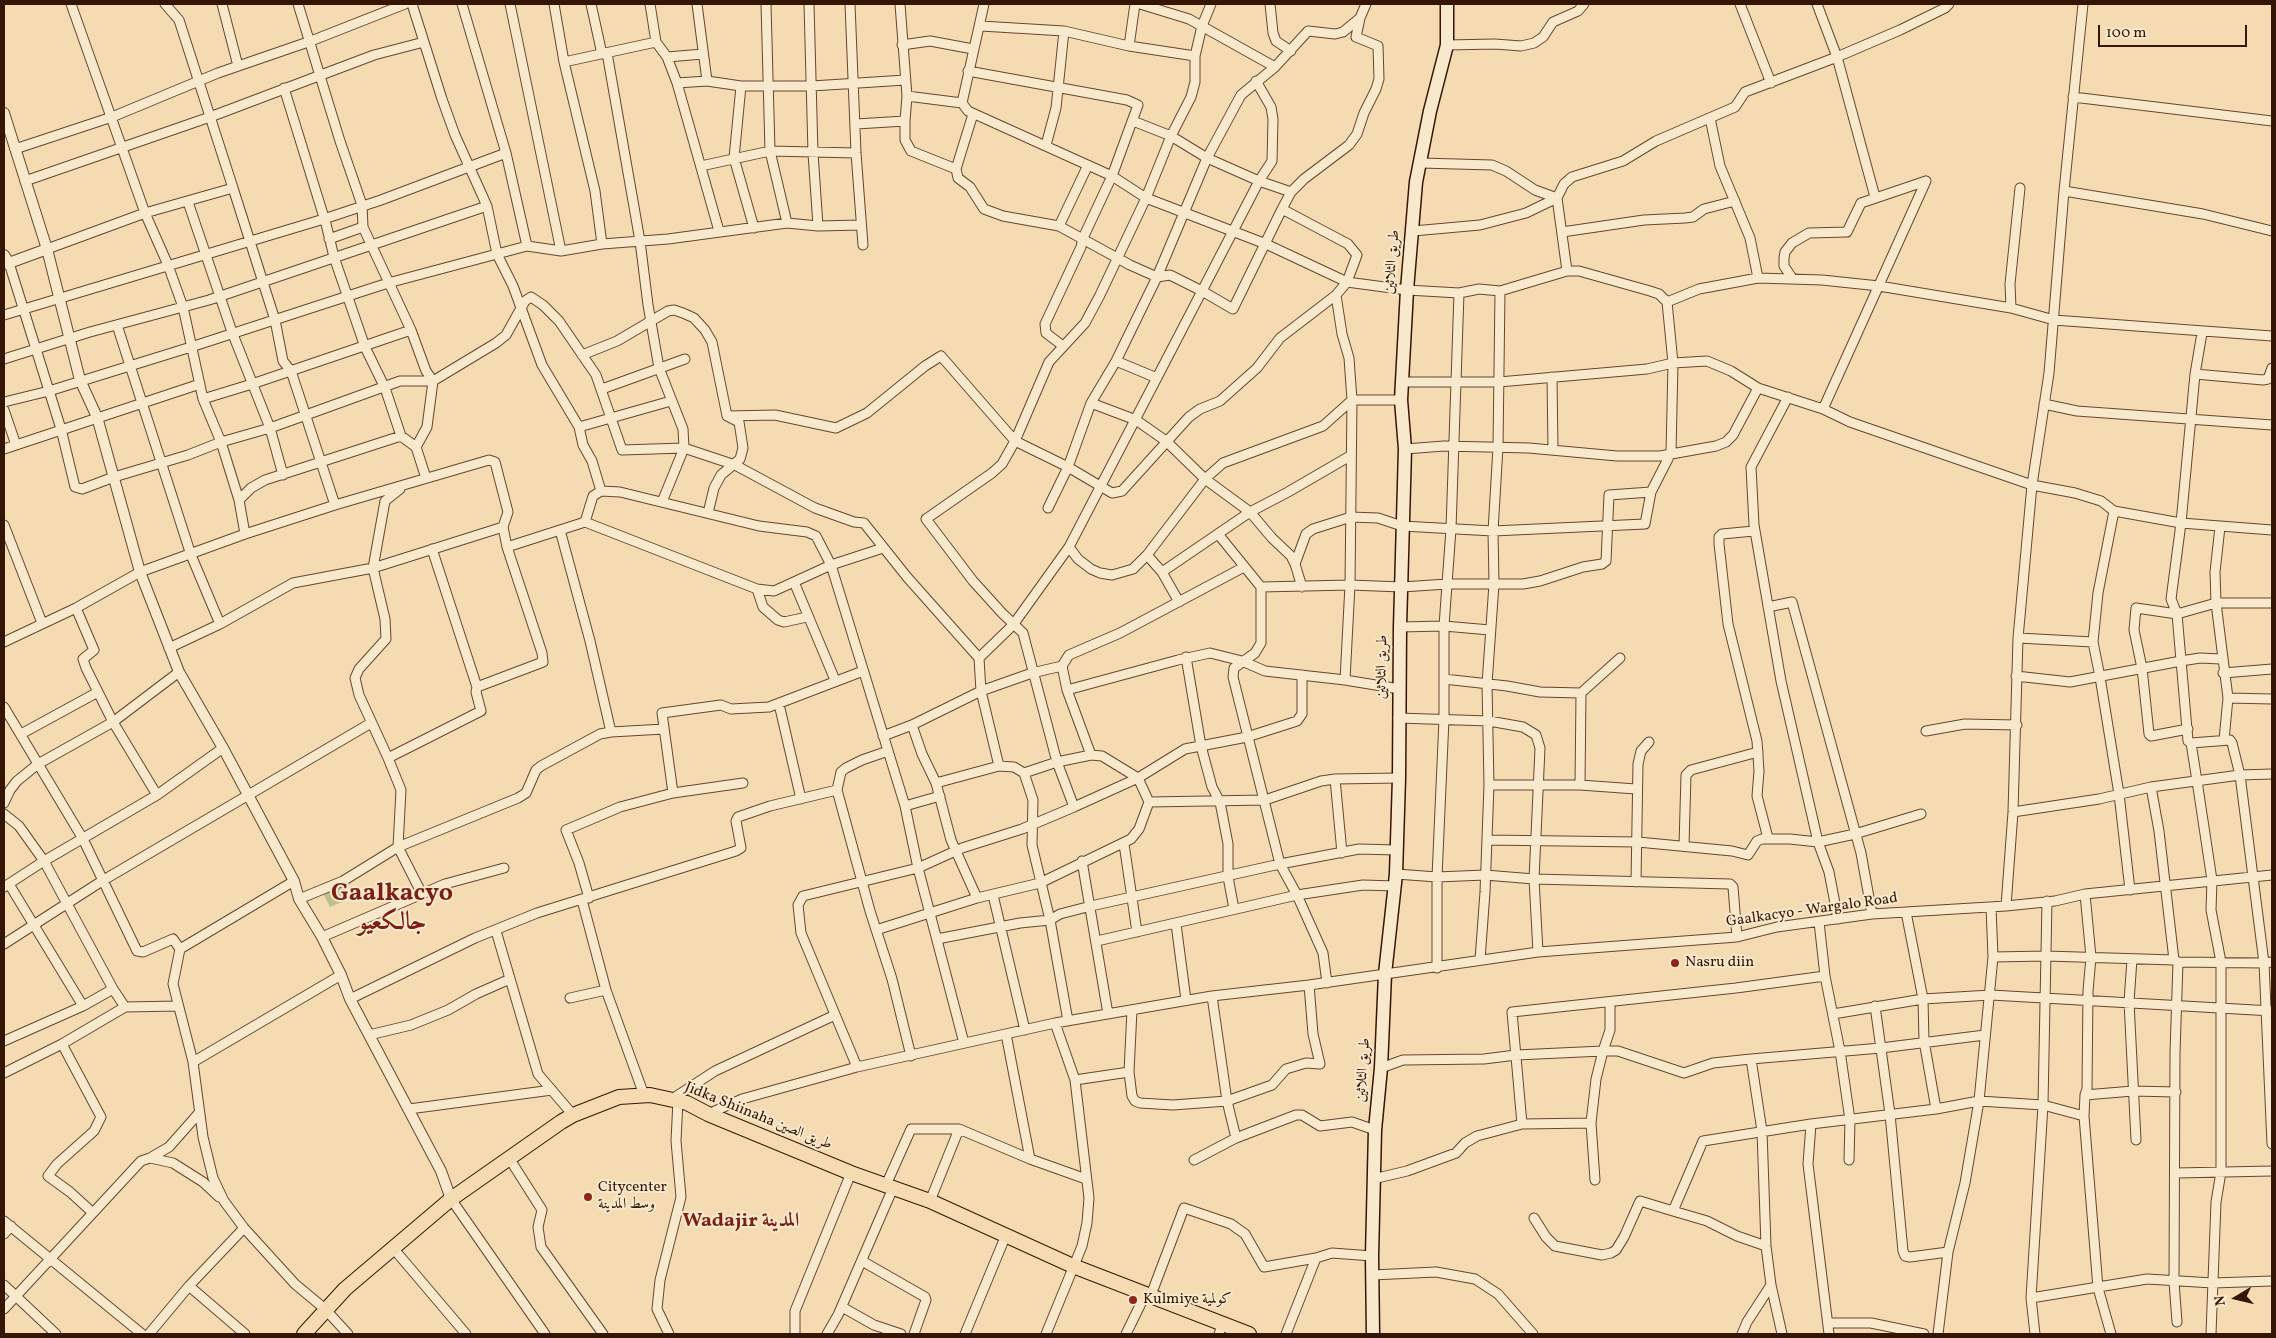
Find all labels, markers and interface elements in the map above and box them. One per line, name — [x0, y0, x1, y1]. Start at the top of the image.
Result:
scale bar — [2101, 15, 2250, 47]
text: 100 m — [2106, 23, 2146, 44]
street label: طريق الثلاثين — [1381, 229, 1405, 295]
street label: طريق الثلاثين — [1373, 635, 1393, 699]
district label: Gaalkacyo جالكعيو — [331, 880, 453, 939]
street label: Gaalkacyo - Wargalo Road — [1725, 890, 1899, 932]
place label: Nasru diin — [1685, 954, 1754, 972]
marker: Nasru diin — [1669, 957, 1681, 969]
street label: طريق الثلاثين — [1353, 1037, 1375, 1103]
street label: Jidka Shiinaha طريق الصين — [682, 1079, 834, 1155]
place label: Citycenter وسط المدينة — [598, 1179, 667, 1214]
marker: Citycenter وسط المدينة — [582, 1191, 594, 1203]
district label: Wadajir المدينة — [683, 1210, 799, 1234]
north arrow — [2211, 1273, 2261, 1323]
place label: Kulmiye كولمية — [1143, 1291, 1232, 1309]
marker: Kulmiye كولمية — [1127, 1294, 1139, 1306]
text: N — [2211, 1294, 2231, 1307]

